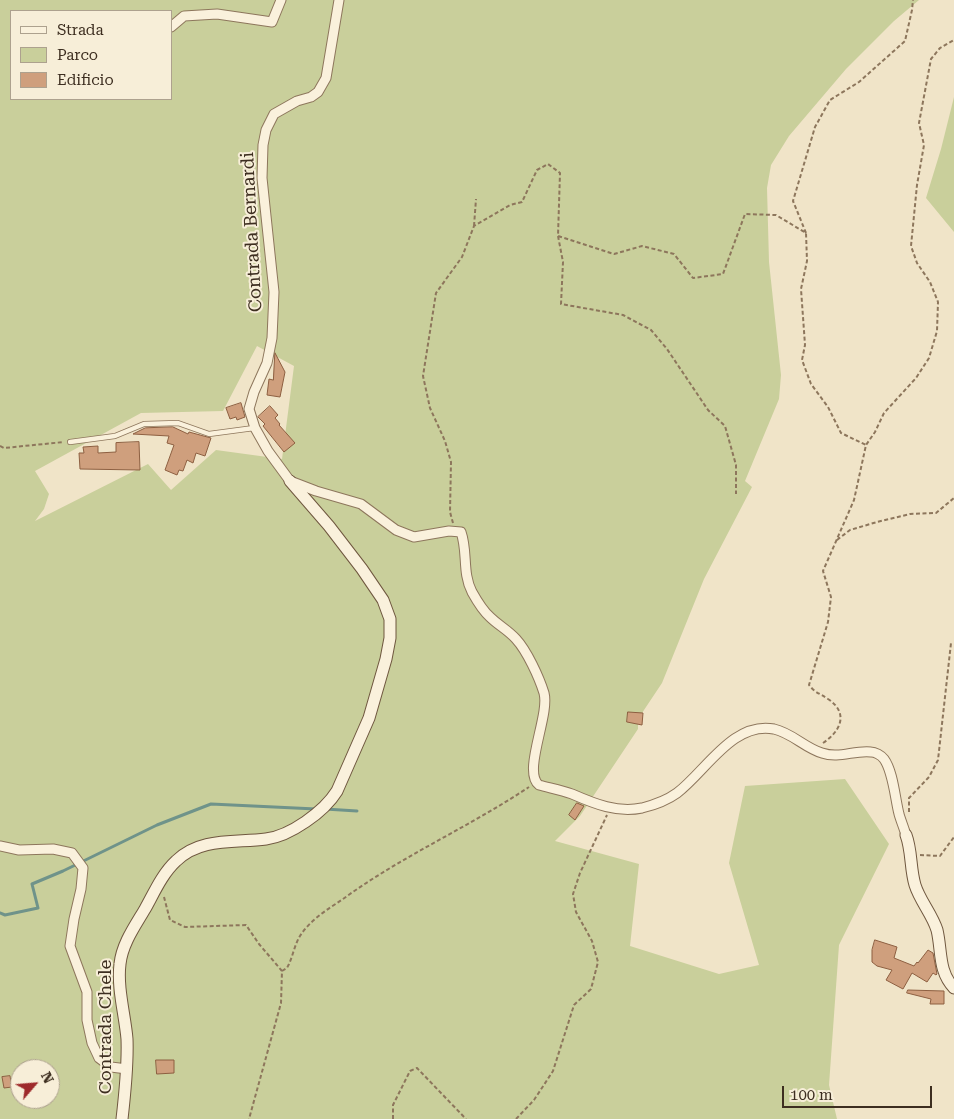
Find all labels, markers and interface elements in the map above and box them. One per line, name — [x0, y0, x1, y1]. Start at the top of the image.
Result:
legend — [10, 10, 172, 100]
text: Strada — [57, 21, 104, 39]
text: Parco — [57, 46, 98, 64]
text: Edificio — [57, 71, 114, 89]
street label: Contrada Bernardi — [237, 151, 267, 313]
street label: Contrada Chele — [95, 960, 117, 1094]
north arrow — [10, 1059, 60, 1109]
text: N — [38, 1069, 57, 1086]
scale bar — [784, 1076, 934, 1108]
text: 100 m — [790, 1086, 833, 1104]

